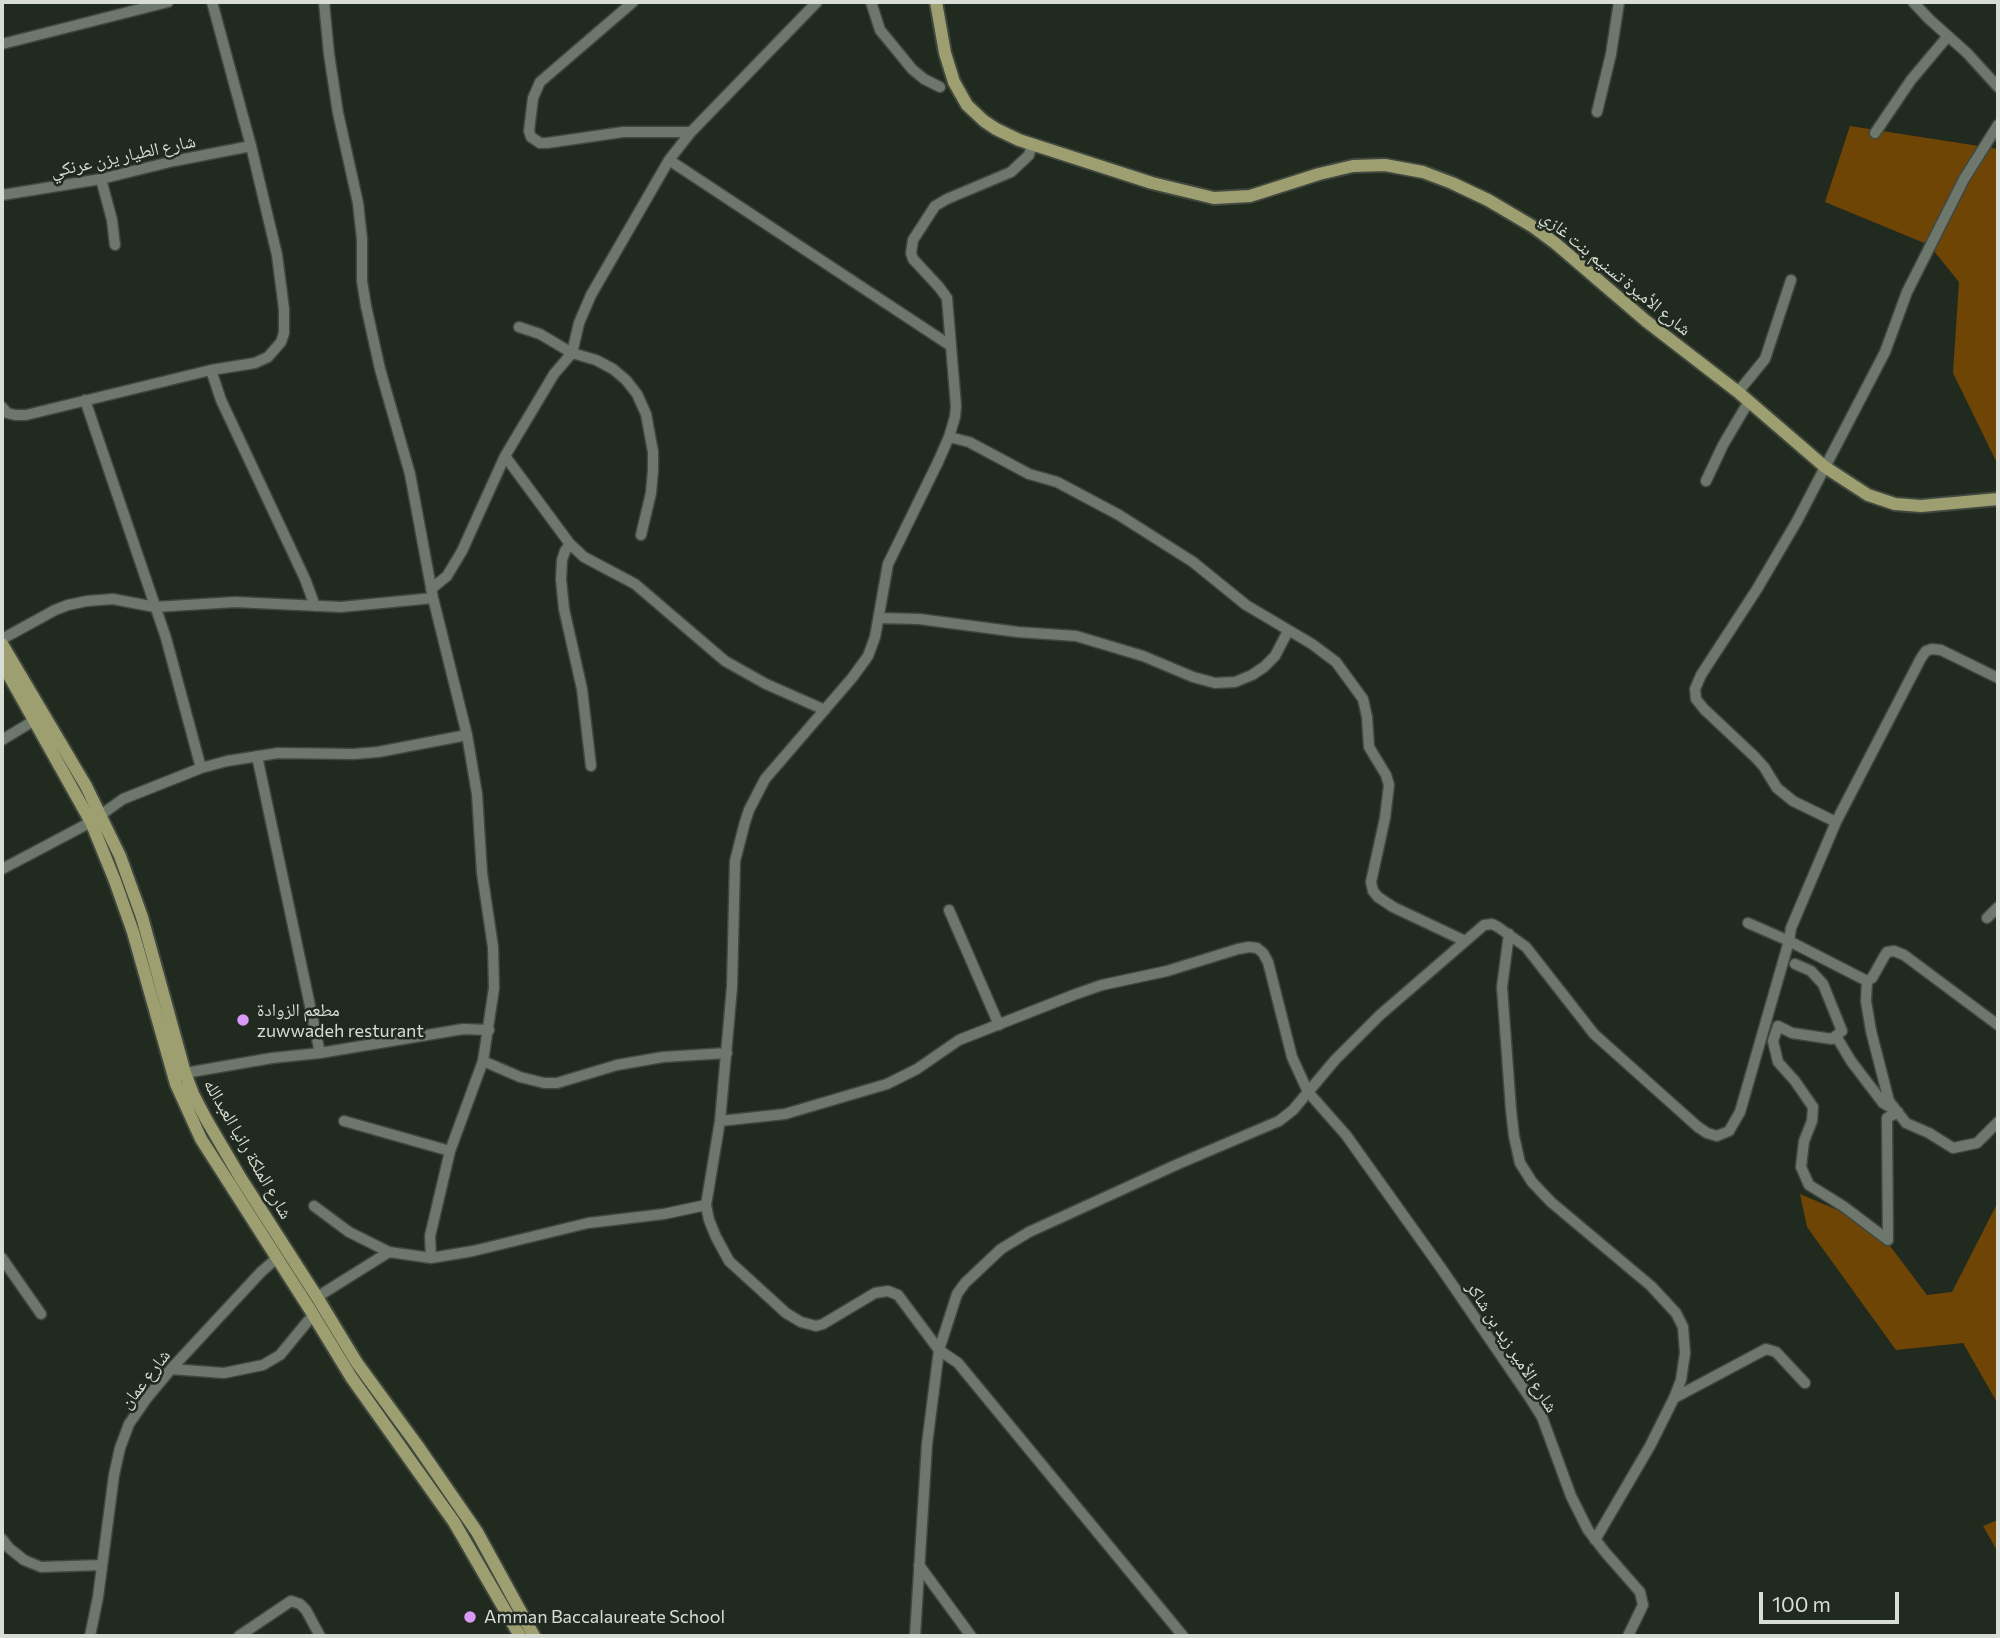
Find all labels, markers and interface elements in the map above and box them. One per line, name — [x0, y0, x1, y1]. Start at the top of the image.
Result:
street label: شارع الطيار يزن عرنكي — [48, 130, 198, 182]
street label: شارع الأميرة تسنيم بنت غازي — [1537, 206, 1695, 340]
place label: مطعم الزوادة zuwwadeh resturant — [257, 999, 424, 1042]
marker: مطعم الزوادة zuwwadeh resturant — [235, 1012, 251, 1028]
street label: شارع الملكة رانيا العبدالله — [199, 1075, 297, 1223]
street label: شارع الأمير زيد بن شاكر — [1462, 1277, 1562, 1417]
street label: شارع عمان — [115, 1345, 175, 1413]
scale bar — [1762, 1578, 1902, 1622]
text: 100 m — [1772, 1591, 1831, 1616]
place label: Amman Baccalaureate School — [484, 1606, 725, 1628]
marker: Amman Baccalaureate School — [462, 1609, 478, 1625]

